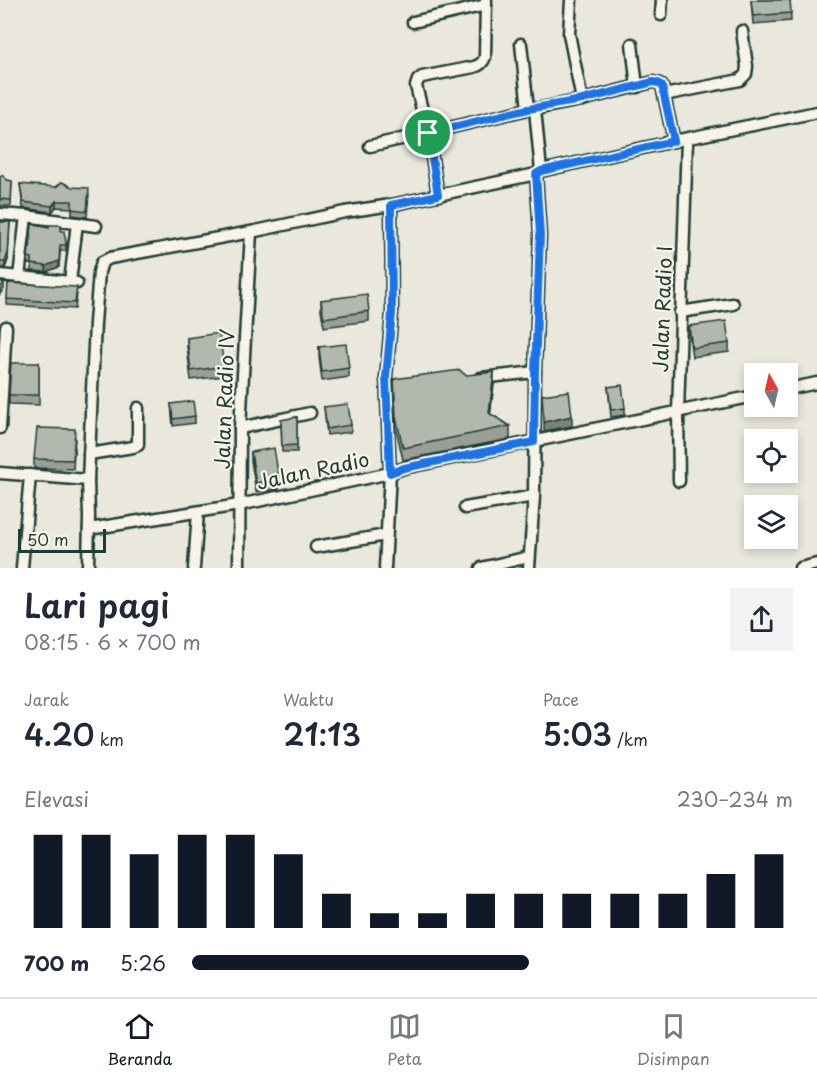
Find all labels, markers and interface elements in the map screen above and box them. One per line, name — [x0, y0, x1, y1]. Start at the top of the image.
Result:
pin — [402, 107, 453, 158]
icon: arrive — [411, 116, 444, 149]
street label: Jalan Radio I — [645, 245, 679, 373]
street label: Jalan Radio IV — [207, 328, 241, 470]
north arrow — [744, 363, 798, 417]
map controls — [744, 363, 798, 549]
button: locate — [744, 429, 798, 483]
street label: Jalan Radio — [254, 443, 372, 497]
button: layers — [744, 495, 798, 549]
scale bar — [18, 526, 106, 554]
text: 50 m — [27, 527, 68, 551]
text: Lari pagi — [24, 579, 170, 629]
button: share — [730, 588, 793, 651]
text: 08:15 · 6 × 700 m — [24, 627, 201, 657]
text: Jarak — [24, 687, 69, 711]
text: Waktu — [283, 687, 334, 711]
text: Pace — [543, 687, 579, 711]
text: 4.20 — [24, 711, 94, 756]
text: 21:13 — [283, 711, 361, 756]
text: 5:03 — [543, 711, 612, 756]
text: km — [94, 727, 124, 751]
text: /km — [612, 727, 648, 751]
text: Elevasi — [24, 784, 89, 814]
text: 230–234 m — [677, 784, 793, 814]
text: 700 m — [24, 948, 89, 978]
text: 5:26 — [120, 948, 166, 978]
tab: Beranda — [107, 1010, 172, 1070]
tab: Peta — [387, 1010, 422, 1070]
tab: Disimpan — [637, 1010, 710, 1070]

